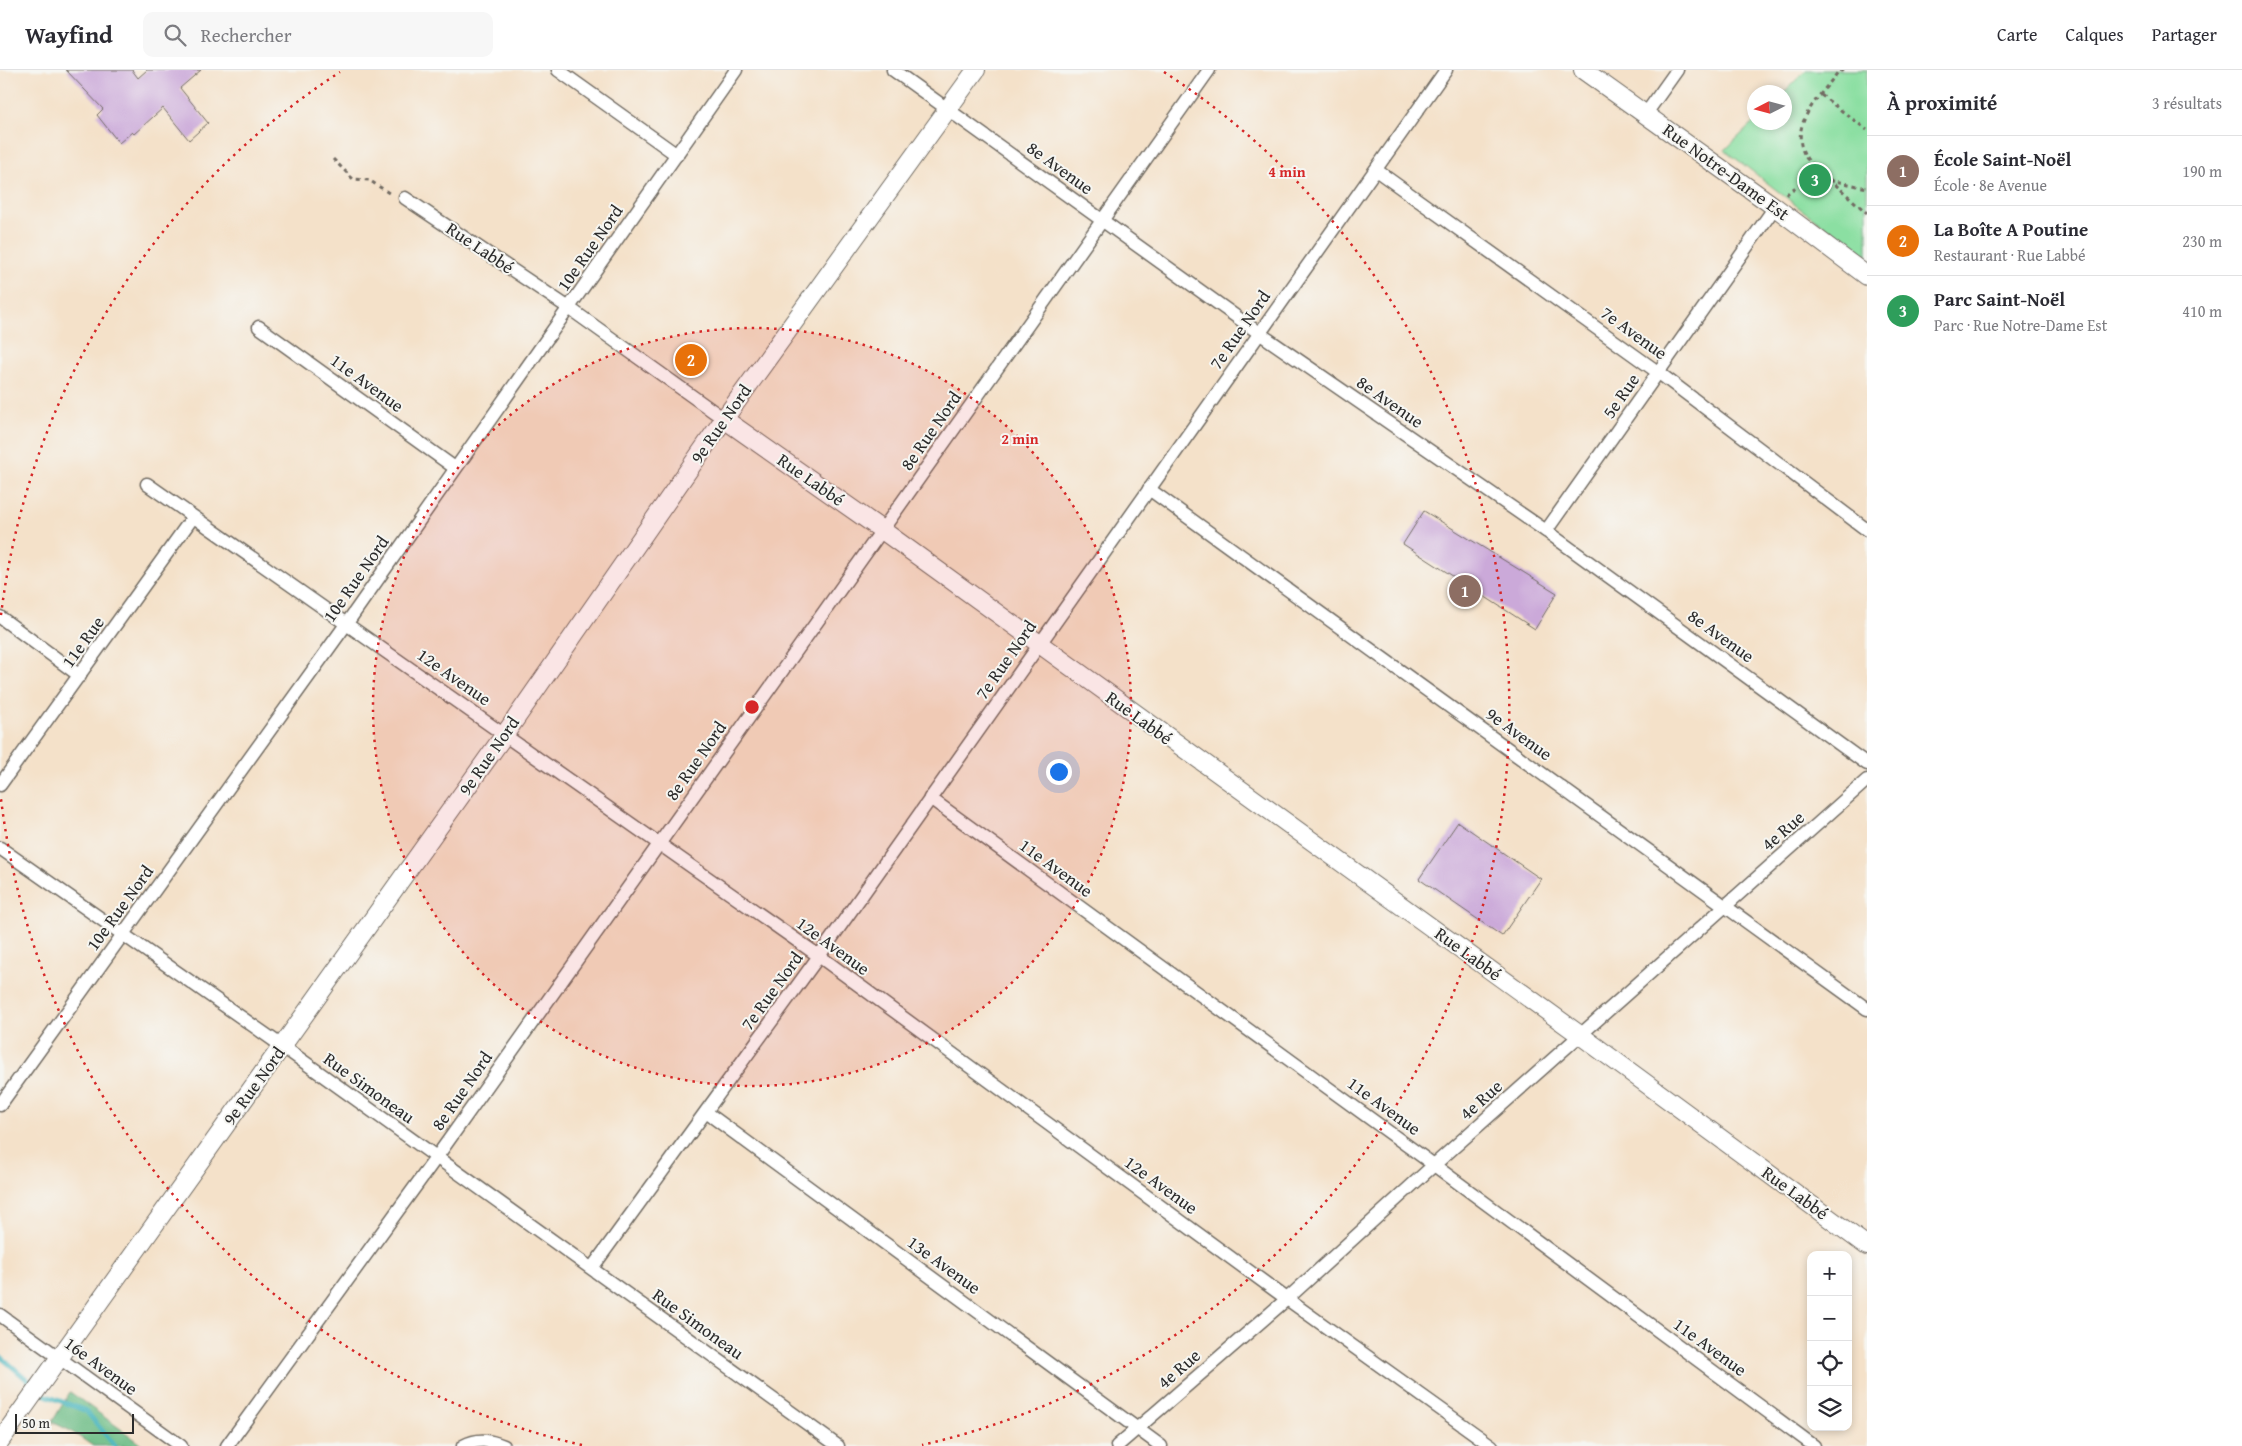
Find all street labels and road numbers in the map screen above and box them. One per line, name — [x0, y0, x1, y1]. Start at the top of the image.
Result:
street label: Rue Notre-Dame Est — [1657, 116, 1796, 227]
street label: 8e Avenue — [1021, 134, 1099, 201]
street label: 10e Rue Nord — [550, 199, 630, 296]
street label: Rue Labbé — [441, 215, 520, 280]
street label: 7e Rue Nord — [1202, 284, 1277, 375]
street label: 7e Avenue — [1595, 299, 1673, 366]
street label: 11e Avenue — [325, 347, 410, 419]
street label: 5e Rue — [1595, 368, 1646, 424]
street label: 8e Avenue — [1351, 369, 1429, 435]
street label: 9e Rue Nord — [683, 378, 758, 469]
street label: 8e Rue Nord — [893, 385, 968, 476]
street label: Rue Labbé — [772, 446, 851, 513]
street label: 10e Rue Nord — [316, 530, 396, 627]
street label: 8e Avenue — [1682, 602, 1760, 669]
street label: 11e Rue — [55, 610, 111, 673]
street label: 7e Rue Nord — [968, 614, 1043, 705]
street label: 12e Avenue — [412, 641, 497, 712]
street label: Rue Labbé — [1100, 684, 1178, 751]
street label: 9e Avenue — [1480, 700, 1558, 767]
street label: 9e Rue Nord — [451, 710, 526, 801]
street label: 8e Rue Nord — [658, 715, 733, 806]
street label: 4e Rue — [1755, 804, 1810, 857]
street label: 11e Avenue — [1014, 832, 1099, 904]
street label: 10e Rue Nord — [79, 859, 160, 956]
street label: 12e Avenue — [791, 910, 876, 982]
street label: Rue Labbé — [1429, 920, 1507, 987]
street label: 7e Rue Nord — [734, 945, 810, 1036]
street label: 9e Rue Nord — [216, 1040, 292, 1131]
street label: Rue Simoneau — [318, 1045, 421, 1130]
street label: 8e Rue Nord — [424, 1045, 499, 1136]
street label: 11e Avenue — [1342, 1070, 1427, 1142]
street label: 4e Rue — [1453, 1073, 1508, 1126]
street label: 12e Avenue — [1119, 1149, 1204, 1221]
street label: Rue Labbé — [1756, 1159, 1834, 1226]
street label: 13e Avenue — [902, 1229, 987, 1301]
street label: Rue Simoneau — [647, 1281, 750, 1366]
street label: 11e Avenue — [1668, 1311, 1753, 1383]
street label: 16e Avenue — [59, 1330, 144, 1402]
street label: 4e Rue — [1151, 1342, 1206, 1395]

